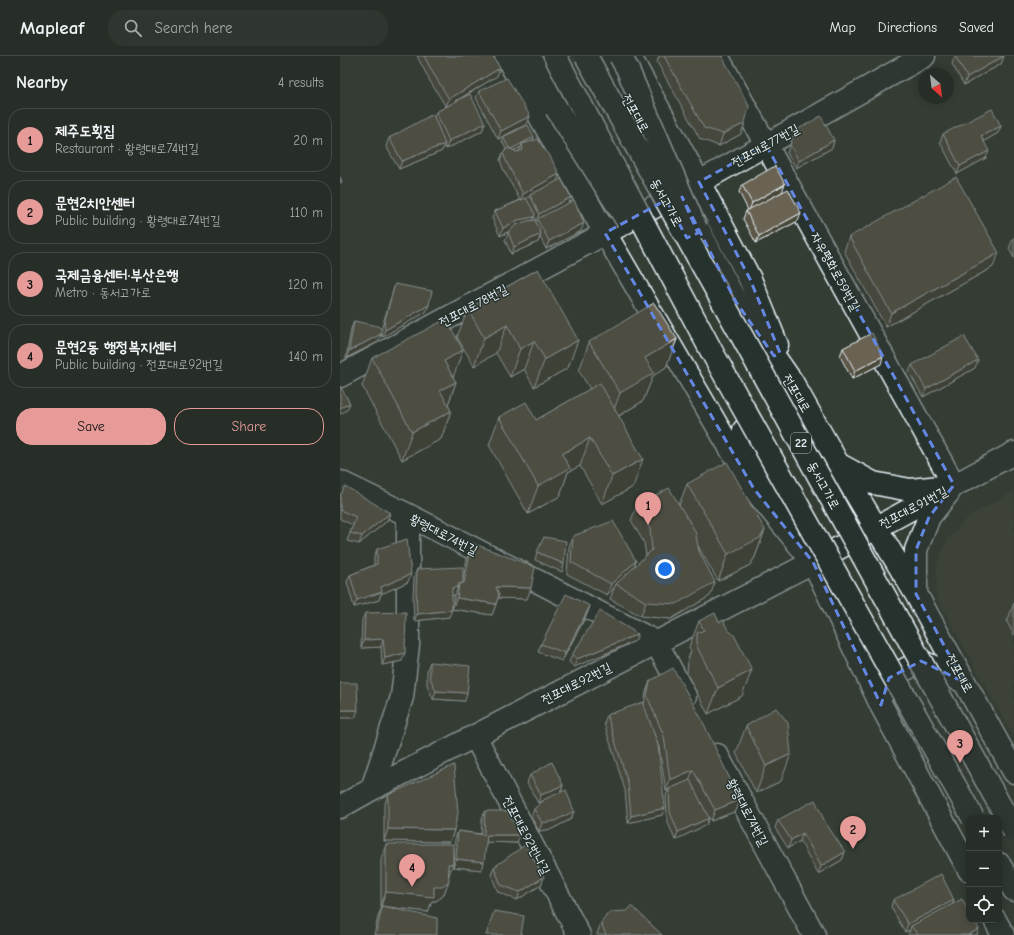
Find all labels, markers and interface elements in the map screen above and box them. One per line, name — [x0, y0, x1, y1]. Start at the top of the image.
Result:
search box — [108, 10, 388, 46]
text: Mapleaf — [20, 17, 84, 39]
icon: search — [122, 17, 144, 39]
text: Search here — [154, 19, 233, 37]
text: Map — [829, 19, 856, 36]
text: Directions — [878, 19, 937, 36]
text: Saved — [959, 19, 994, 36]
north arrow — [918, 68, 954, 104]
text: Nearby — [16, 73, 67, 92]
text: 4 results — [278, 75, 324, 90]
street label: 전포대로 — [619, 91, 652, 135]
street label: 전포대로77번길 — [729, 121, 802, 170]
text: 제주도횟집 — [55, 122, 115, 140]
text: 1 — [27, 133, 33, 148]
text: 20 m — [293, 133, 323, 148]
text: Restaurant · 황령대로74번길 — [55, 141, 199, 156]
street label: 동서고가로 — [647, 176, 686, 229]
text: 문현2치안센터 — [55, 194, 135, 212]
text: 2 — [27, 205, 33, 220]
text: 110 m — [290, 205, 323, 220]
text: Public building · 황령대로74번길 — [55, 213, 221, 228]
street label: 자유평화로59번길 — [808, 229, 863, 313]
text: 국제금융센터·부산은행 — [55, 266, 179, 284]
text: 3 — [27, 277, 33, 292]
text: 120 m — [288, 277, 323, 292]
street label: 전포대로78번길 — [436, 281, 510, 330]
text: Metro · 동서고가로 — [55, 285, 151, 300]
text: 문현2동 행정복지센터 — [55, 338, 176, 356]
text: 4 — [27, 349, 33, 364]
text: 140 m — [289, 349, 323, 364]
text: Public building · 전포대로92번길 — [55, 357, 223, 372]
street label: 전포대로 — [779, 371, 814, 415]
button: Save — [16, 408, 166, 445]
button: Share — [174, 408, 324, 445]
road number: 22 — [791, 433, 811, 453]
street label: 동서고가로 — [804, 459, 843, 512]
street label: 전포대로91번길 — [877, 483, 950, 532]
pin: 1 — [635, 492, 661, 525]
street label: 황령대로74번길 — [407, 511, 480, 558]
your location — [655, 559, 675, 579]
street label: 전포대로 — [943, 651, 976, 695]
street label: 전포대로92번길 — [539, 659, 614, 707]
pin: 3 — [947, 730, 973, 763]
street label: 황령대로74번길 — [724, 776, 772, 849]
street label: 전포대로92번나길 — [500, 793, 554, 877]
map controls — [966, 815, 1002, 923]
button: + — [966, 815, 1002, 851]
pin: 2 — [840, 816, 866, 849]
button: − — [966, 851, 1002, 887]
pin: 4 — [399, 854, 425, 887]
button: locate — [966, 887, 1002, 923]

